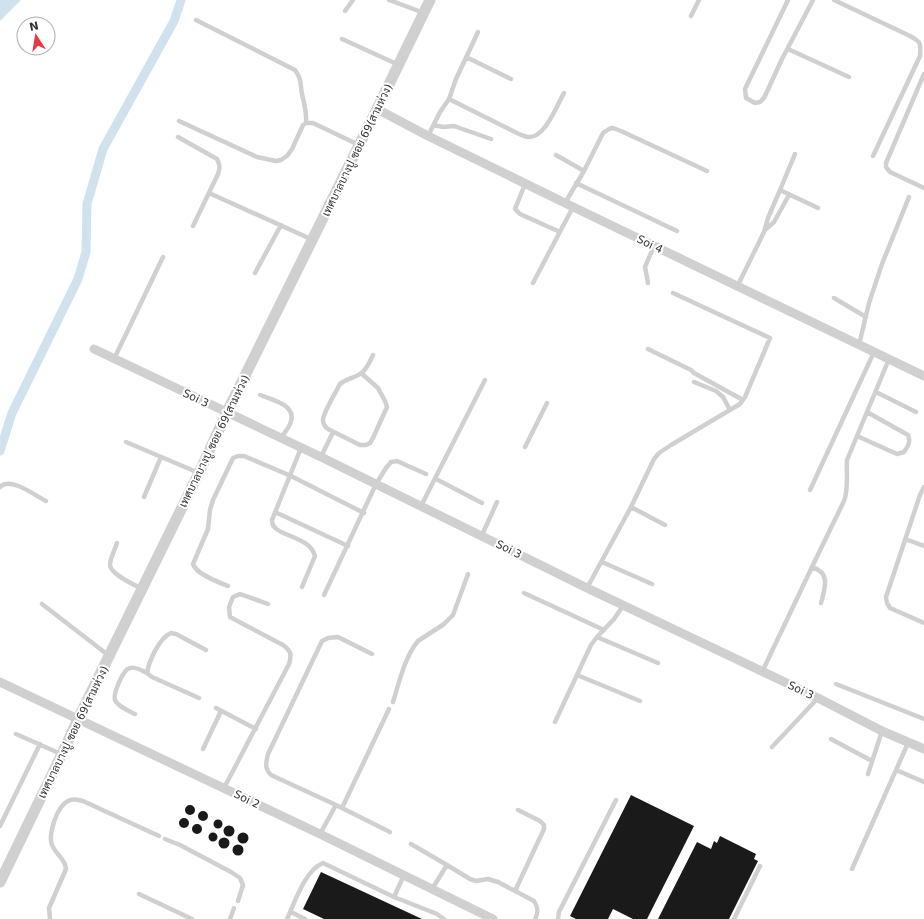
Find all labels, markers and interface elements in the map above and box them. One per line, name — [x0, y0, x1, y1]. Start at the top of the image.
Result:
north arrow — [16, 16, 56, 56]
text: N — [28, 19, 40, 34]
street label: เทศบาลบางปู ซอย 69(สามห่วง) — [319, 81, 396, 219]
street label: Soi 4 — [635, 233, 665, 256]
street label: เทศบาลบางปู ซอย 69(สามห่วง) — [176, 372, 253, 510]
street label: Soi 3 — [181, 387, 211, 410]
street label: Soi 3 — [494, 537, 524, 561]
street label: เทศบาลบางปู ซอย 69(สามห่วง) — [35, 663, 112, 801]
street label: Soi 3 — [786, 679, 816, 702]
street label: Soi 2 — [232, 788, 262, 811]

